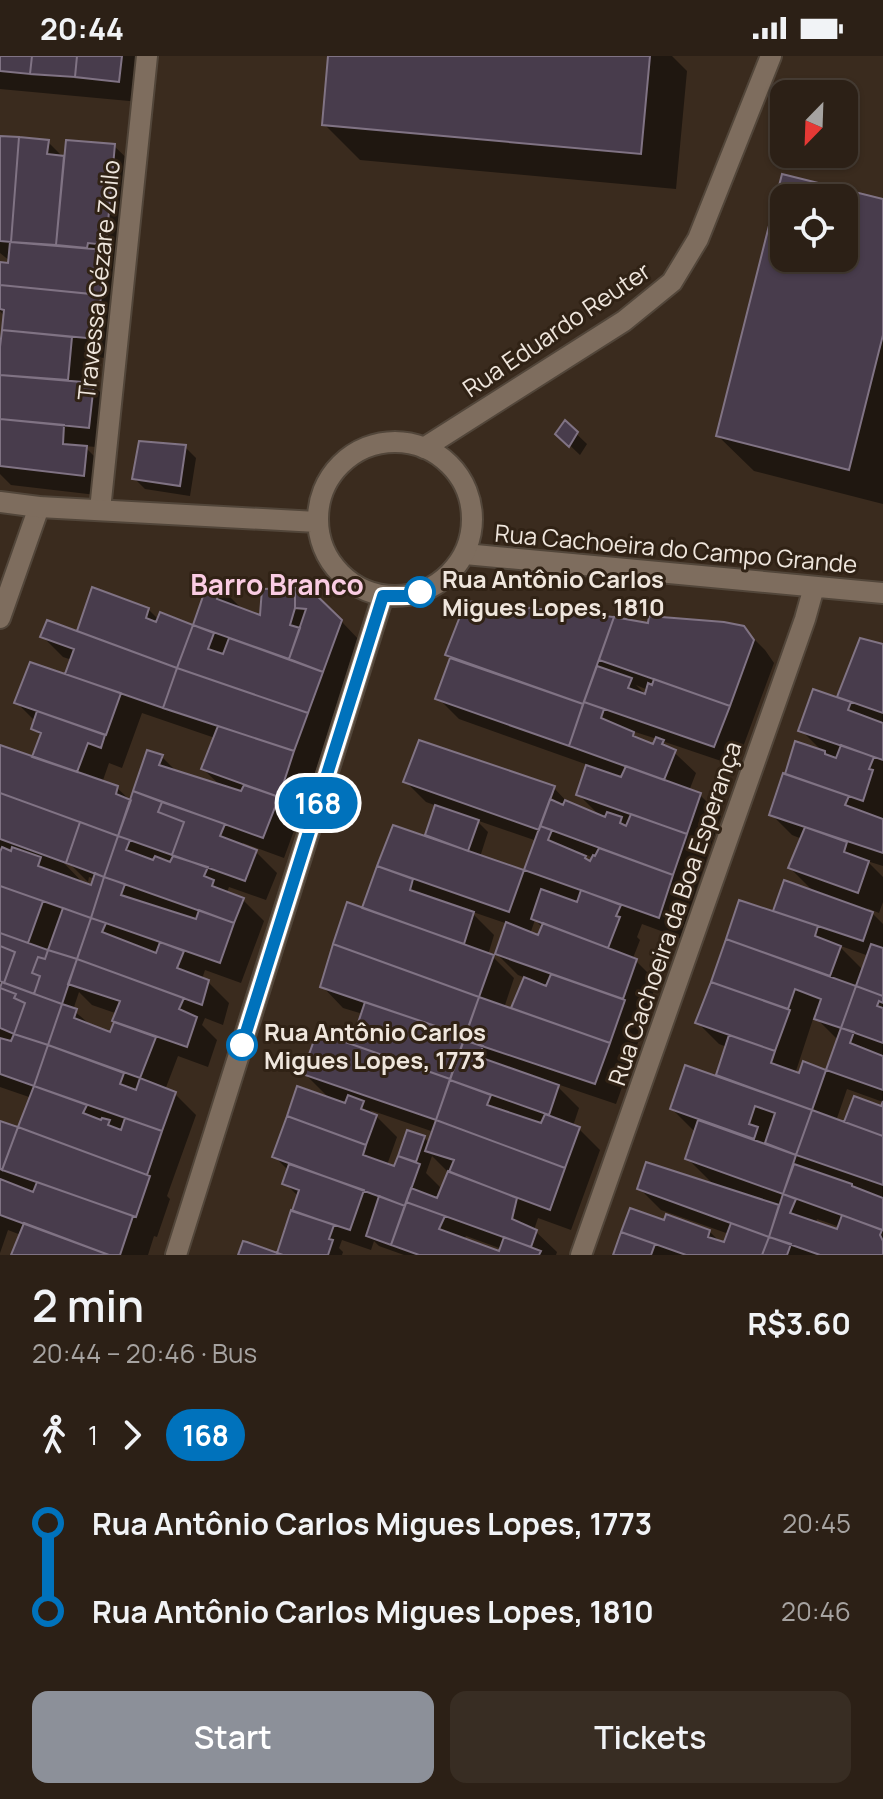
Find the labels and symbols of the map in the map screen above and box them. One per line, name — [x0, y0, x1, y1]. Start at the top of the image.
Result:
north arrow — [770, 80, 858, 168]
street label: Travessa Cézare Zoilo — [69, 158, 127, 402]
street label: Rua Eduardo Reuter — [456, 254, 657, 404]
street label: Rua Cachoeira do Campo Grande — [493, 516, 859, 580]
place label: Rua Antônio Carlos Migues Lopes, 1810 — [442, 562, 665, 623]
district label: Barro Branco — [190, 565, 364, 603]
marker: Rua Antônio Carlos Migues Lopes, 1810 — [405, 577, 435, 607]
street label: Rua Cachoeira da Boa Esperança — [599, 737, 749, 1089]
line badge: 168 — [272, 777, 364, 829]
place label: Rua Antônio Carlos Migues Lopes, 1773 — [264, 1015, 486, 1076]
marker: Rua Antônio Carlos Migues Lopes, 1773 — [227, 1030, 257, 1060]

